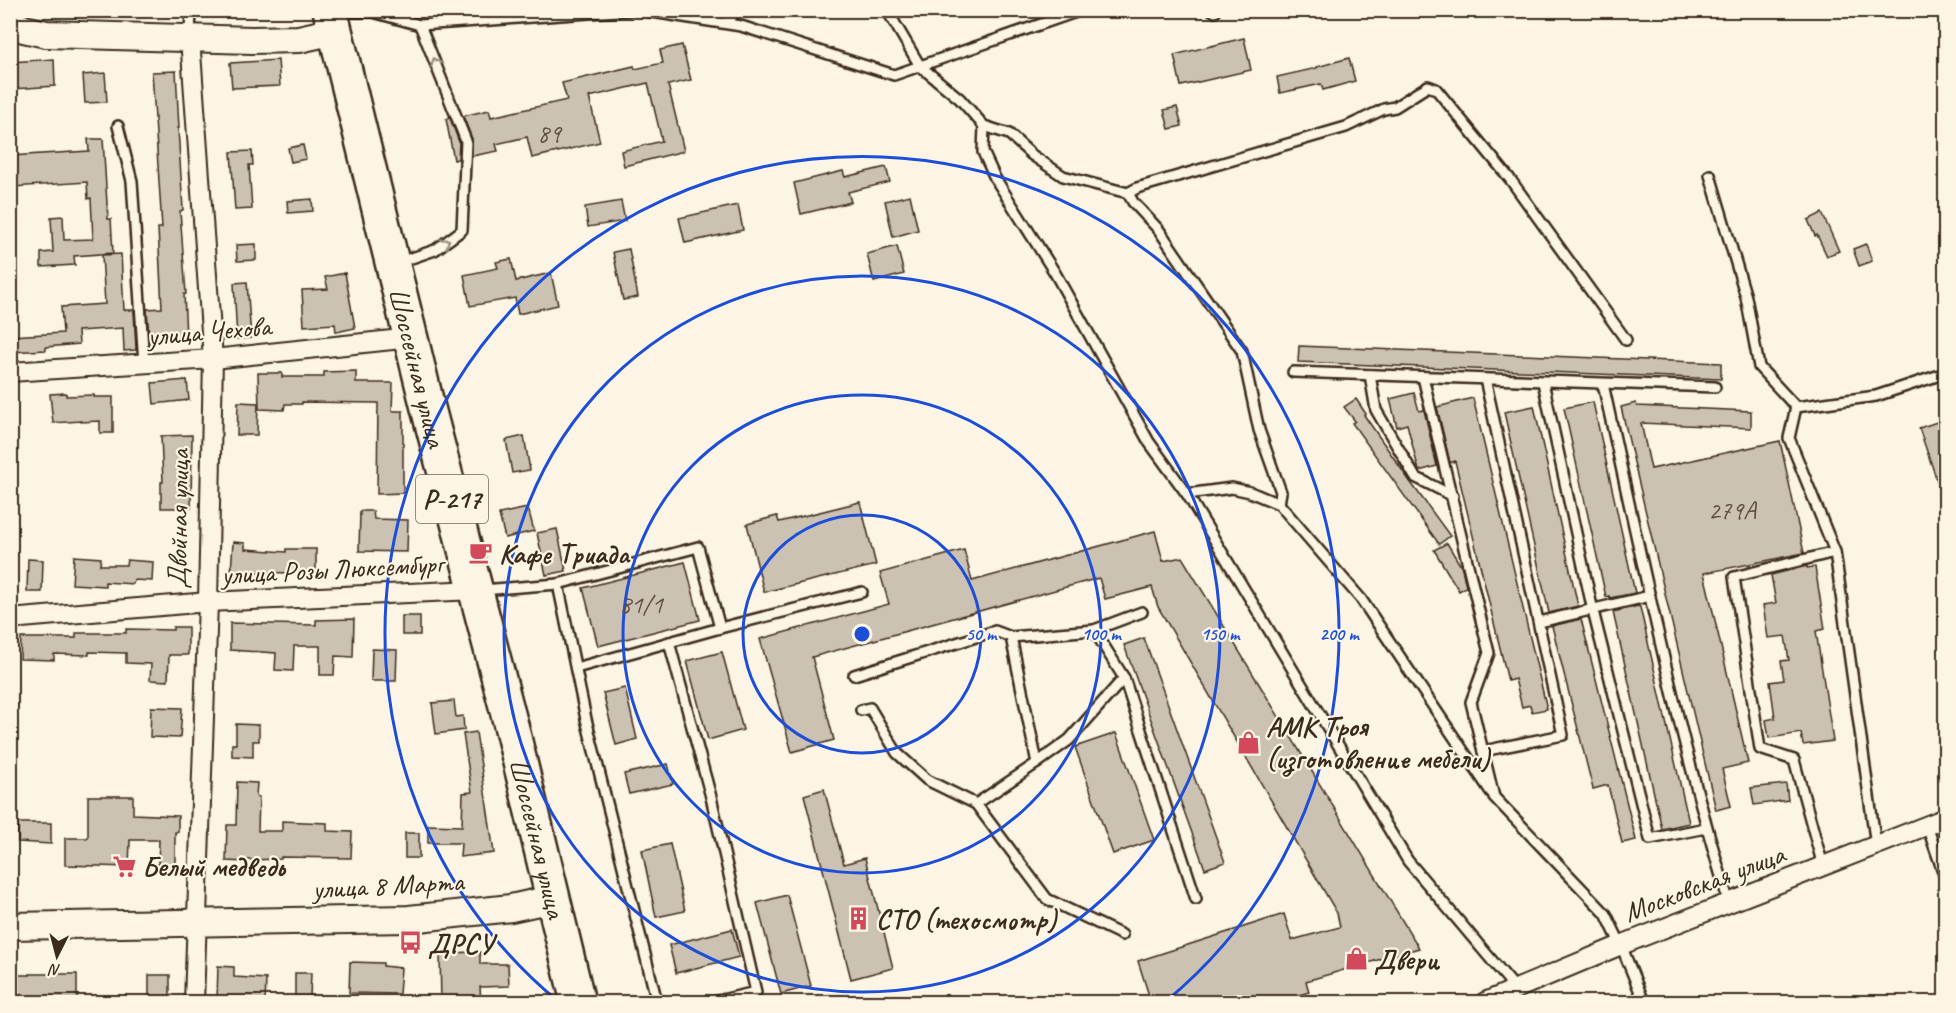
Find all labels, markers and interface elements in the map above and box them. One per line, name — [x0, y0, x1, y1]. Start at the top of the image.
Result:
one-way arrow — [430, 57, 442, 68]
house number: 89 — [537, 117, 563, 150]
one-way arrow — [439, 238, 450, 249]
street label: Шоссейная улица — [381, 284, 455, 453]
street label: улица Чехова — [144, 308, 275, 354]
street label: Двойная улица — [159, 447, 197, 589]
road number: Р-217 — [416, 475, 488, 523]
house number: 279А — [1708, 494, 1758, 527]
place label: Кафе Триада — [499, 536, 631, 571]
cafe icon: Кафе Триада — [468, 540, 494, 566]
street label: улица Розы Люксембург — [218, 546, 447, 592]
house number: 81/1 — [619, 588, 664, 621]
text: 50 m — [966, 623, 998, 645]
text: 100 m — [1082, 623, 1122, 645]
text: 150 m — [1201, 623, 1241, 645]
text: 200 m — [1320, 623, 1360, 645]
centre of rings — [852, 624, 872, 644]
place label: АМК Троя (изготовление мебели) — [1266, 709, 1491, 777]
shop icon: АМК Троя (изготовление мебели) — [1235, 729, 1261, 755]
street label: Шоссейная улица — [502, 755, 575, 923]
street label: Московская улица — [1619, 836, 1791, 930]
place label: Белый медведь — [142, 849, 287, 884]
supermarket icon: Белый медведь — [111, 853, 137, 879]
street label: улица 8 Марта — [310, 863, 466, 907]
place label: СТО (техосмотр) — [876, 902, 1058, 937]
building icon: СТО (техосмотр) — [845, 906, 871, 932]
north arrow — [27, 926, 87, 986]
place label: ДРСУ — [428, 926, 498, 961]
bus stop icon: ДРСУ — [397, 930, 423, 956]
place label: Двери — [1374, 942, 1440, 977]
shop icon: Двери — [1343, 946, 1369, 972]
text: N — [46, 959, 62, 980]

